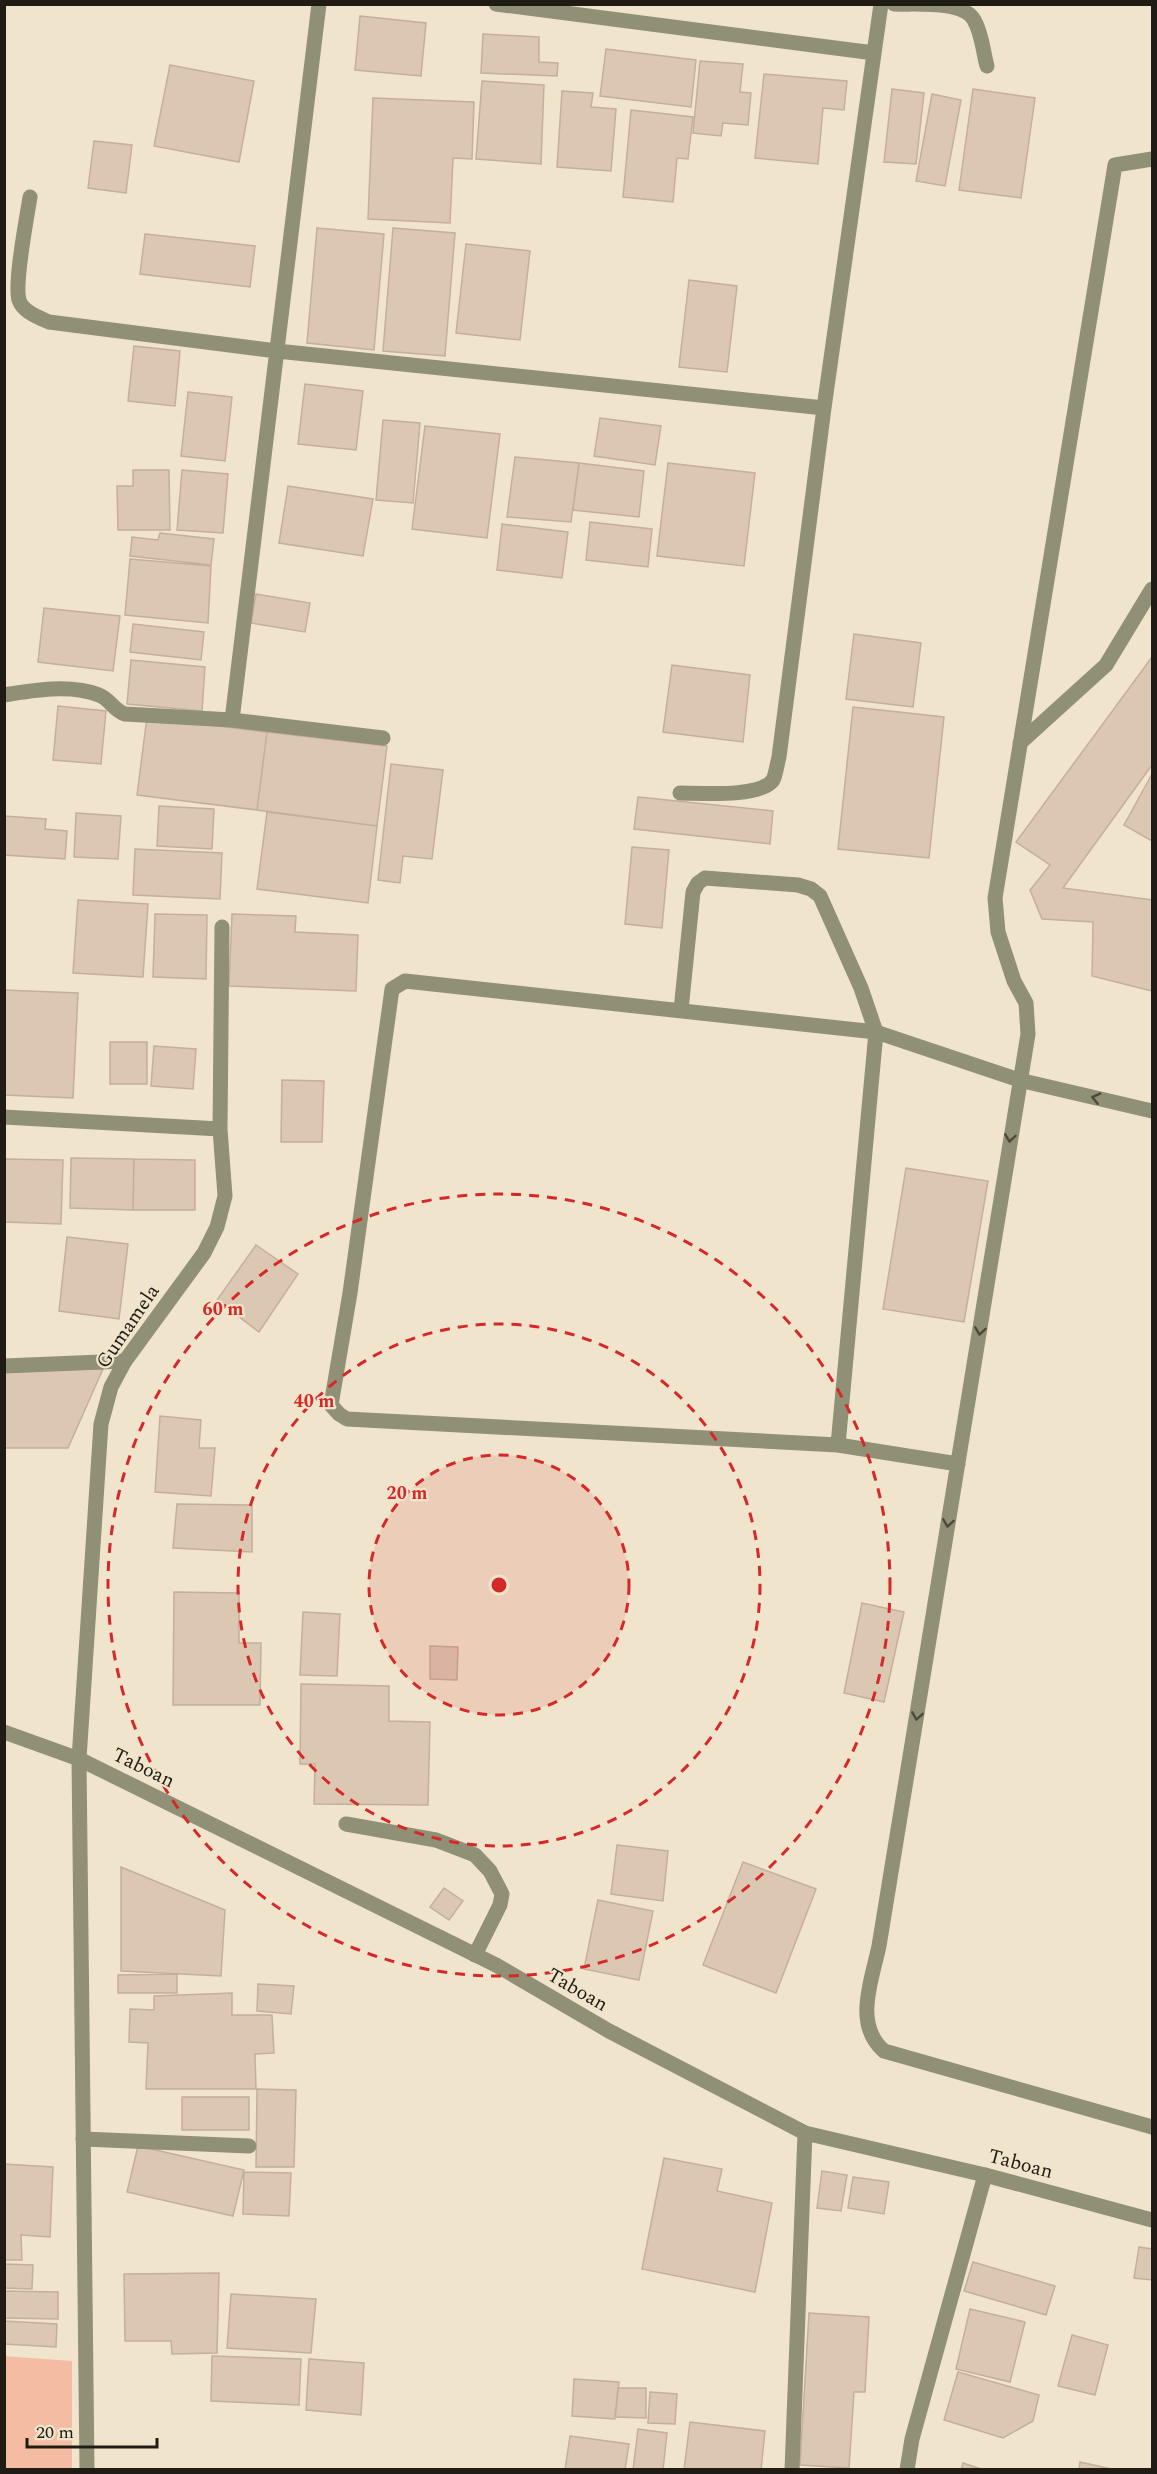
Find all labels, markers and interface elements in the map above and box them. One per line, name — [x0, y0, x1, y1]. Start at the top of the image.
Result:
one-way arrow — [1091, 1092, 1101, 1105]
one-way arrow — [1005, 1134, 1017, 1143]
street label: Gumamela — [89, 1278, 167, 1375]
text: 60 m — [203, 1296, 243, 1323]
one-way arrow — [974, 1326, 986, 1335]
text: 40 m — [294, 1388, 334, 1415]
text: 20 m — [387, 1480, 427, 1507]
one-way arrow — [943, 1519, 955, 1528]
centre of rings — [489, 1575, 509, 1595]
one-way arrow — [911, 1710, 924, 1720]
street label: Taboan — [107, 1740, 180, 1796]
street label: Taboan — [541, 1960, 614, 2019]
street label: Taboan — [985, 2141, 1056, 2187]
scale bar — [27, 2411, 158, 2449]
text: 20 m — [36, 2419, 74, 2446]

